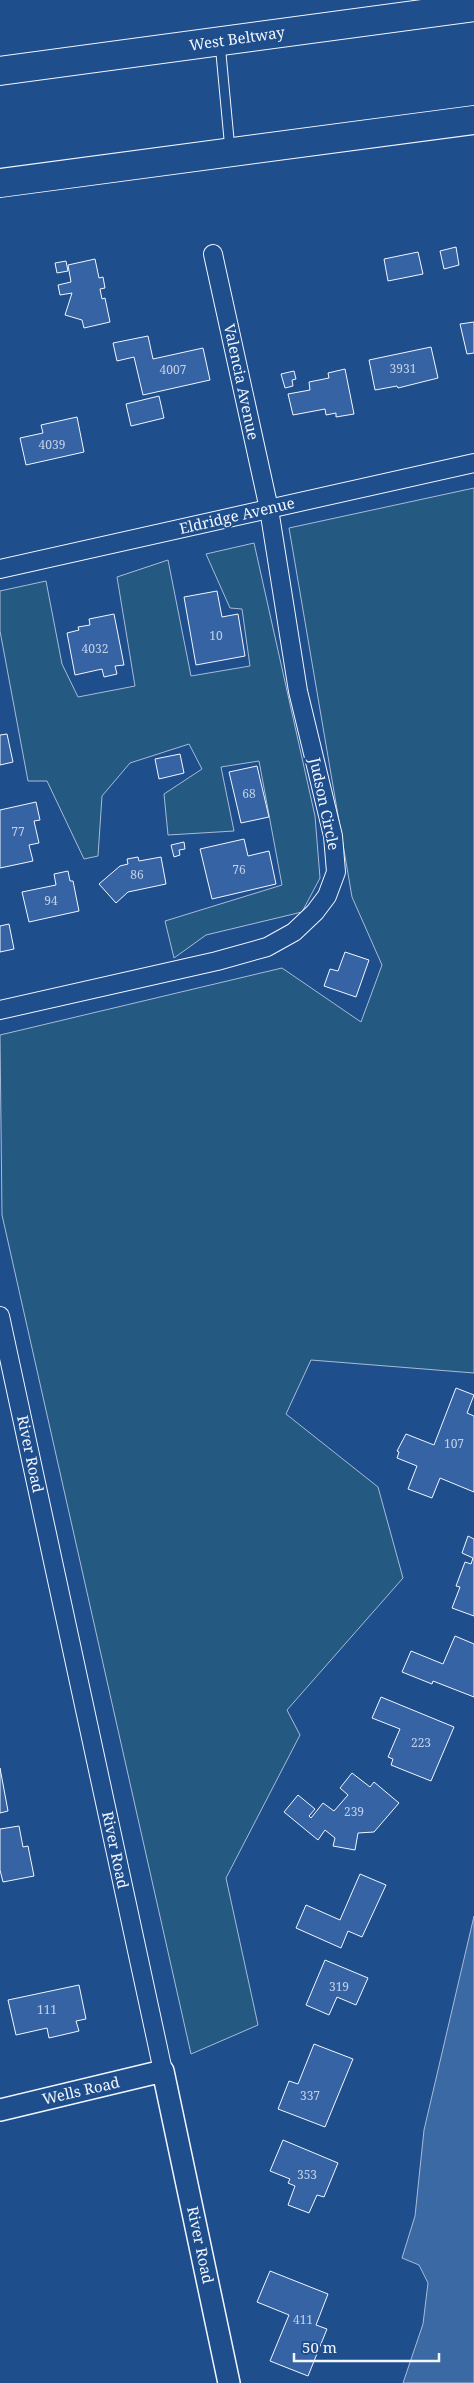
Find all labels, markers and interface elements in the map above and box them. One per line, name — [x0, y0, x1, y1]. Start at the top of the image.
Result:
street label: West Beltway — [188, 21, 286, 55]
street label: Valencia Avenue — [220, 322, 264, 442]
house number: 3931 — [390, 360, 416, 377]
house number: 4007 — [160, 361, 187, 378]
house number: 4039 — [39, 436, 65, 453]
street label: Eldridge Avenue — [177, 492, 296, 538]
house number: 10 — [209, 627, 223, 644]
house number: 4032 — [82, 640, 108, 657]
street label: Judson Circle — [305, 755, 345, 852]
house number: 68 — [242, 785, 256, 802]
house number: 77 — [11, 823, 25, 840]
house number: 76 — [232, 861, 246, 878]
house number: 86 — [130, 866, 144, 883]
house number: 94 — [44, 892, 58, 909]
street label: River Road — [13, 1413, 49, 1494]
house number: 107 — [444, 1435, 464, 1452]
house number: 223 — [411, 1734, 431, 1751]
house number: 239 — [344, 1803, 364, 1820]
street label: River Road — [98, 1809, 134, 1890]
house number: 319 — [329, 1978, 349, 1995]
house number: 111 — [37, 2001, 57, 2018]
street label: Wells Road — [40, 2071, 121, 2109]
house number: 337 — [300, 2087, 320, 2104]
house number: 353 — [297, 2166, 317, 2183]
street label: River Road — [183, 2204, 219, 2285]
house number: 411 — [293, 2311, 313, 2328]
scale bar — [294, 2330, 439, 2362]
text: 50 m — [302, 2337, 337, 2357]

